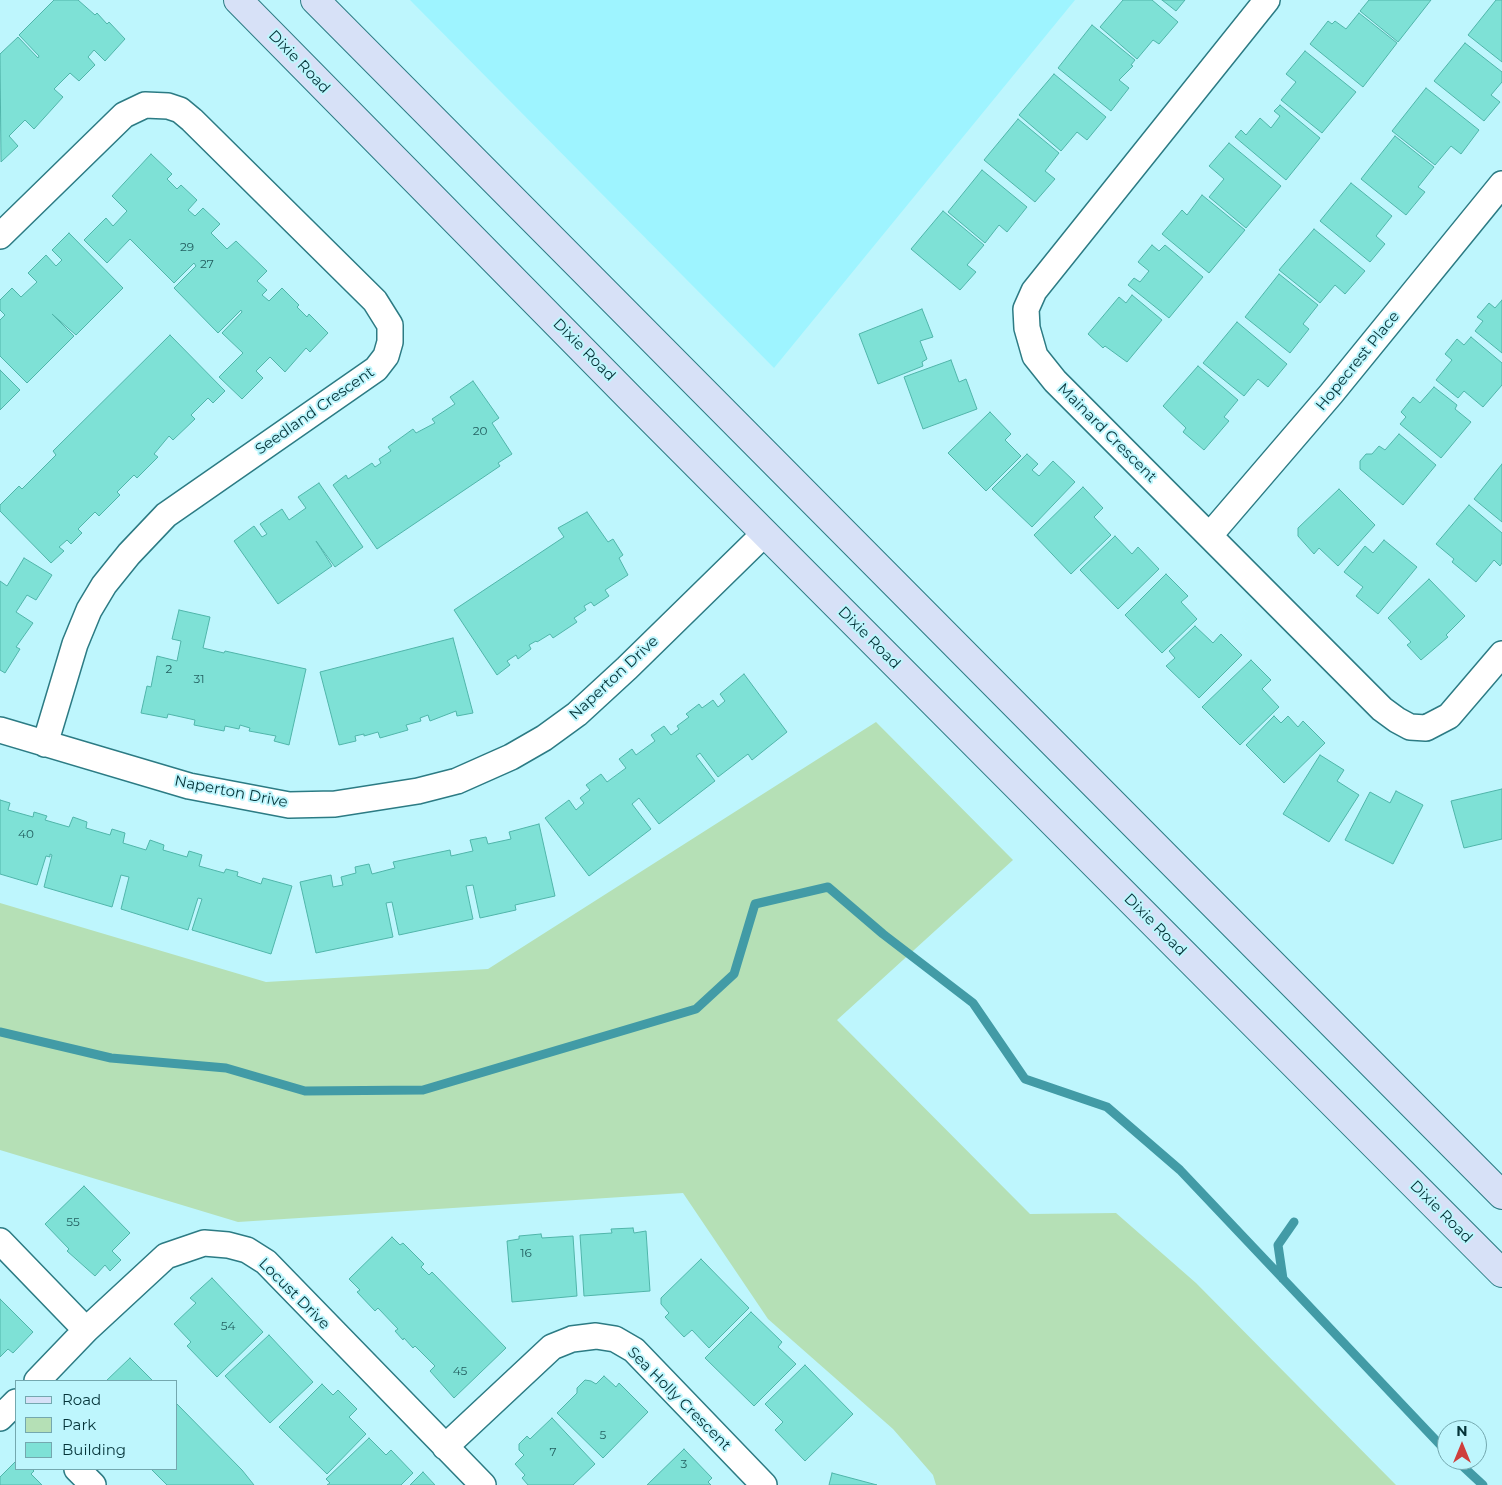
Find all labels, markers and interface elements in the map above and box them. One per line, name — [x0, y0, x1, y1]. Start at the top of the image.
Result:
street label: Dixie Road — [265, 27, 333, 97]
house number: 29 — [180, 240, 194, 254]
house number: 27 — [200, 257, 214, 271]
street label: Hopecrest Place — [1312, 308, 1404, 414]
street label: Dixie Road — [549, 315, 619, 385]
street label: Seedland Crescent — [252, 363, 378, 459]
street label: Mainard Crescent — [1054, 380, 1160, 486]
house number: 20 — [473, 424, 487, 438]
street label: Dixie Road — [834, 603, 904, 673]
street label: Naperton Drive — [566, 632, 662, 724]
house number: 2 — [166, 662, 172, 676]
house number: 31 — [193, 672, 205, 686]
street label: Naperton Drive — [173, 772, 289, 812]
house number: 40 — [18, 827, 34, 841]
street label: Dixie Road — [1120, 890, 1190, 960]
street label: Dixie Road — [1406, 1177, 1476, 1247]
house number: 55 — [66, 1215, 80, 1229]
house number: 16 — [520, 1246, 532, 1260]
street label: Locust Drive — [255, 1255, 333, 1333]
house number: 54 — [221, 1319, 235, 1333]
street label: Sea Holly Crescent — [624, 1344, 734, 1454]
house number: 45 — [453, 1364, 467, 1378]
legend — [15, 1380, 178, 1470]
text: Road — [62, 1390, 101, 1409]
text: Park — [62, 1415, 96, 1434]
north arrow — [1437, 1420, 1487, 1470]
text: N — [1456, 1422, 1468, 1440]
house number: 5 — [600, 1428, 606, 1442]
text: Building — [62, 1440, 126, 1459]
house number: 7 — [549, 1445, 557, 1459]
house number: 3 — [681, 1457, 687, 1471]

